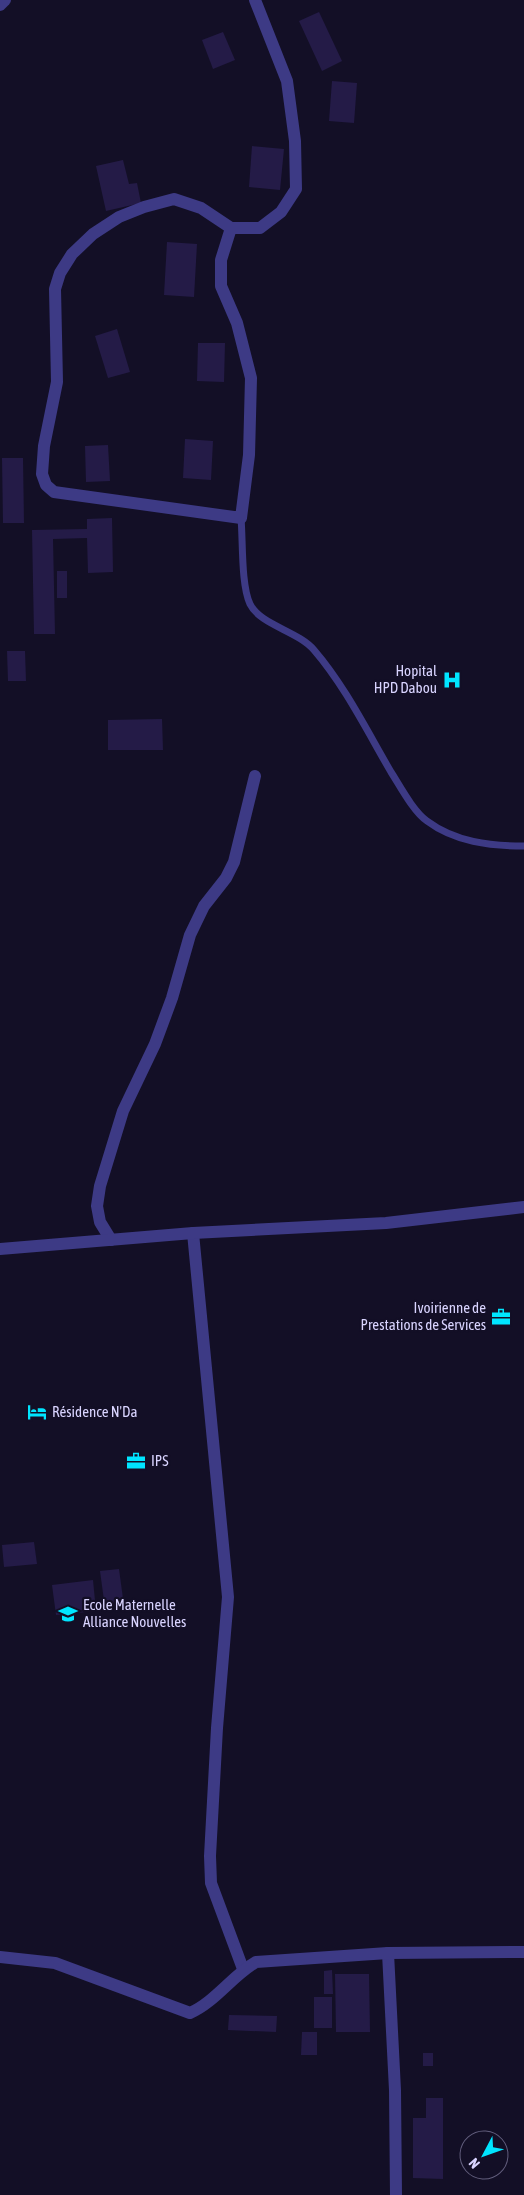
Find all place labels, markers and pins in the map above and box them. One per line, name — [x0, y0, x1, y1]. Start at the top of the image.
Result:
place label: Hopital HPD Dabou — [374, 662, 437, 696]
hospital icon: Hopital HPD Dabou — [441, 669, 463, 691]
place label: Ivoirienne de Prestations de Services — [361, 1299, 486, 1333]
office icon: Ivoirienne de Prestations de Services — [490, 1306, 512, 1328]
hotel icon: Résidence N'Da — [26, 1401, 48, 1423]
place label: Résidence N'Da — [52, 1403, 137, 1420]
office icon: IPS — [125, 1450, 147, 1472]
place label: IPS — [151, 1452, 168, 1469]
place label: Ecole Maternelle Alliance Nouvelles — [83, 1596, 186, 1630]
school or university icon: Ecole Maternelle Alliance Nouvelles — [57, 1603, 79, 1625]

